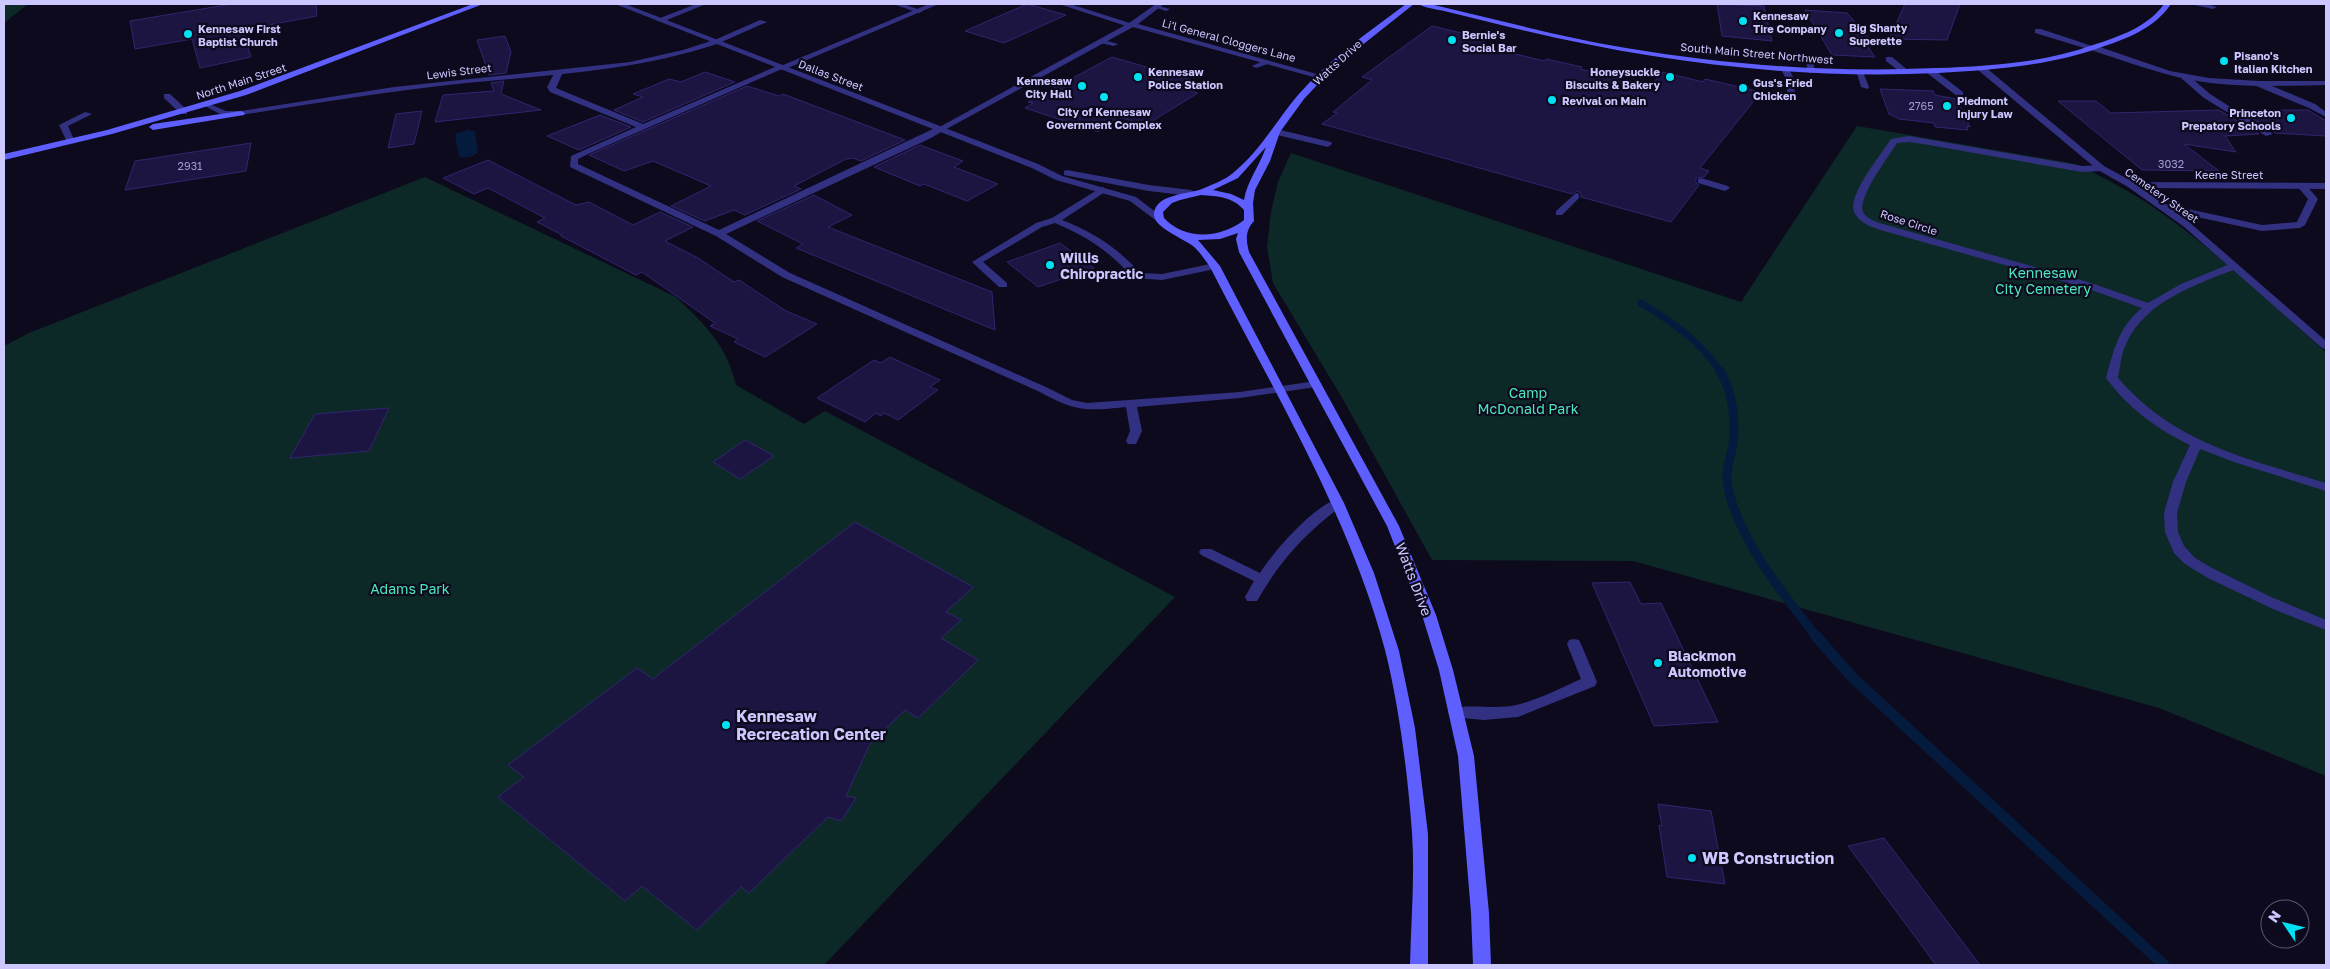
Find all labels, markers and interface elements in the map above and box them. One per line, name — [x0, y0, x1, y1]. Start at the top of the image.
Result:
place label: Kennesaw Tire Company — [1753, 9, 1827, 35]
marker: Kennesaw Tire Company — [1737, 15, 1749, 27]
street label: Li'l General Cloggers Lane — [1161, 16, 1297, 64]
place label: Big Shanty Superette — [1849, 21, 1908, 47]
place label: Kennesaw First Baptist Church — [198, 22, 281, 48]
marker: Big Shanty Superette — [1833, 27, 1845, 39]
marker: Kennesaw First Baptist Church — [182, 28, 194, 40]
place label: Bernie's Social Bar — [1462, 28, 1517, 54]
marker: Bernie's Social Bar — [1446, 34, 1458, 46]
street label: Watts Drive — [1310, 37, 1364, 87]
street label: South Main Street Northwest — [1680, 40, 1834, 66]
place label: Pisano's Italian Kitchen — [2234, 49, 2313, 75]
marker: Pisano's Italian Kitchen — [2218, 55, 2230, 67]
street label: Dallas Street — [797, 57, 865, 93]
street label: North Main Street — [194, 60, 288, 102]
street label: Lewis Street — [426, 61, 492, 81]
place label: Kennesaw Police Station — [1148, 65, 1223, 91]
place label: Honeysuckle Biscuits & Bakery — [1565, 65, 1661, 91]
marker: Kennesaw Police Station — [1132, 71, 1144, 83]
marker: Honeysuckle Biscuits & Bakery — [1664, 71, 1676, 83]
place label: Kennesaw City Hall — [1016, 74, 1073, 100]
place label: Gus's Fried Chicken — [1753, 76, 1813, 102]
marker: Kennesaw City Hall — [1076, 80, 1088, 92]
marker: Gus's Fried Chicken — [1737, 82, 1749, 94]
marker: City of Kennesaw Government Complex — [1098, 91, 1110, 103]
marker: Revival on Main — [1546, 94, 1558, 106]
place label: Revival on Main — [1562, 94, 1647, 107]
place label: Piedmont Injury Law — [1957, 94, 2014, 120]
house number: 2765 — [1908, 99, 1934, 112]
marker: Piedmont Injury Law — [1941, 100, 1953, 112]
place label: City of Kennesaw Government Complex — [1046, 105, 1162, 131]
place label: Princeton Prepatory Schools — [2182, 106, 2281, 132]
marker: Princeton Prepatory Schools — [2285, 112, 2297, 124]
house number: 3032 — [2158, 157, 2184, 170]
house number: 2931 — [178, 159, 202, 172]
street label: Cemetery Street — [2123, 165, 2201, 225]
street label: Keene Street — [2195, 168, 2263, 181]
street label: Rose Circle — [1879, 207, 1939, 237]
place label: Willis Chiropractic — [1060, 249, 1143, 282]
marker: Willis Chiropractic — [1044, 259, 1056, 271]
park label: Kennesaw City Cemetery — [1995, 264, 2091, 297]
park label: Camp McDonald Park — [1477, 384, 1579, 417]
street label: Watts Drive — [1392, 540, 1436, 618]
park label: Adams Park — [370, 580, 450, 597]
place label: Blackmon Automotive — [1668, 647, 1746, 680]
marker: Blackmon Automotive — [1652, 657, 1664, 669]
place label: Kennesaw Recrecation Center — [736, 706, 886, 744]
marker: Kennesaw Recrecation Center — [720, 719, 732, 731]
place label: WB Construction — [1702, 848, 1834, 868]
marker: WB Construction — [1686, 852, 1698, 864]
north arrow — [2260, 899, 2310, 949]
text: N — [2264, 907, 2284, 925]

